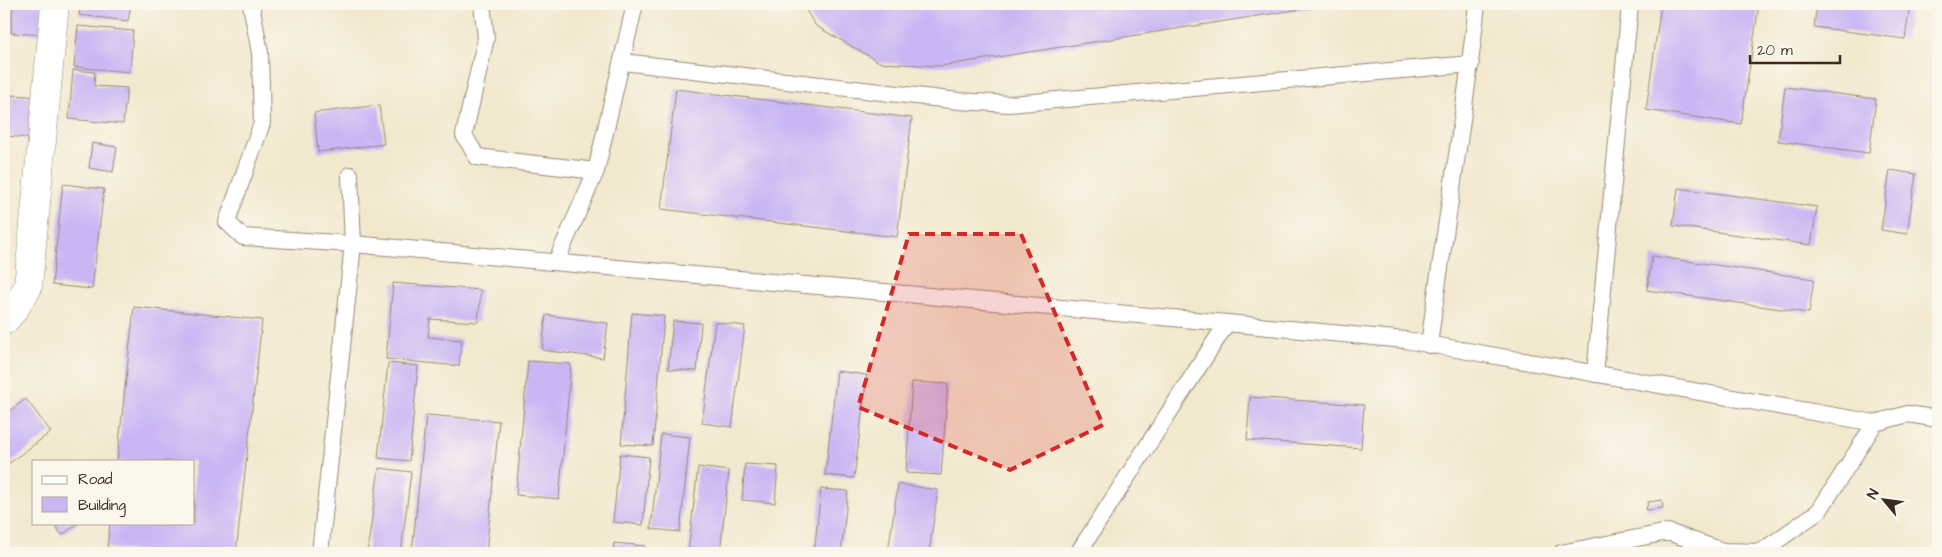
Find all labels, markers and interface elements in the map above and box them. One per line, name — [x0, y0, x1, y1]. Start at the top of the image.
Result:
scale bar — [1750, 32, 1840, 64]
text: 20 m — [1757, 40, 1793, 61]
legend — [32, 460, 195, 524]
text: Road — [78, 469, 113, 490]
north arrow — [1860, 474, 1910, 524]
text: N — [1863, 485, 1884, 503]
text: Building — [78, 495, 126, 517]

